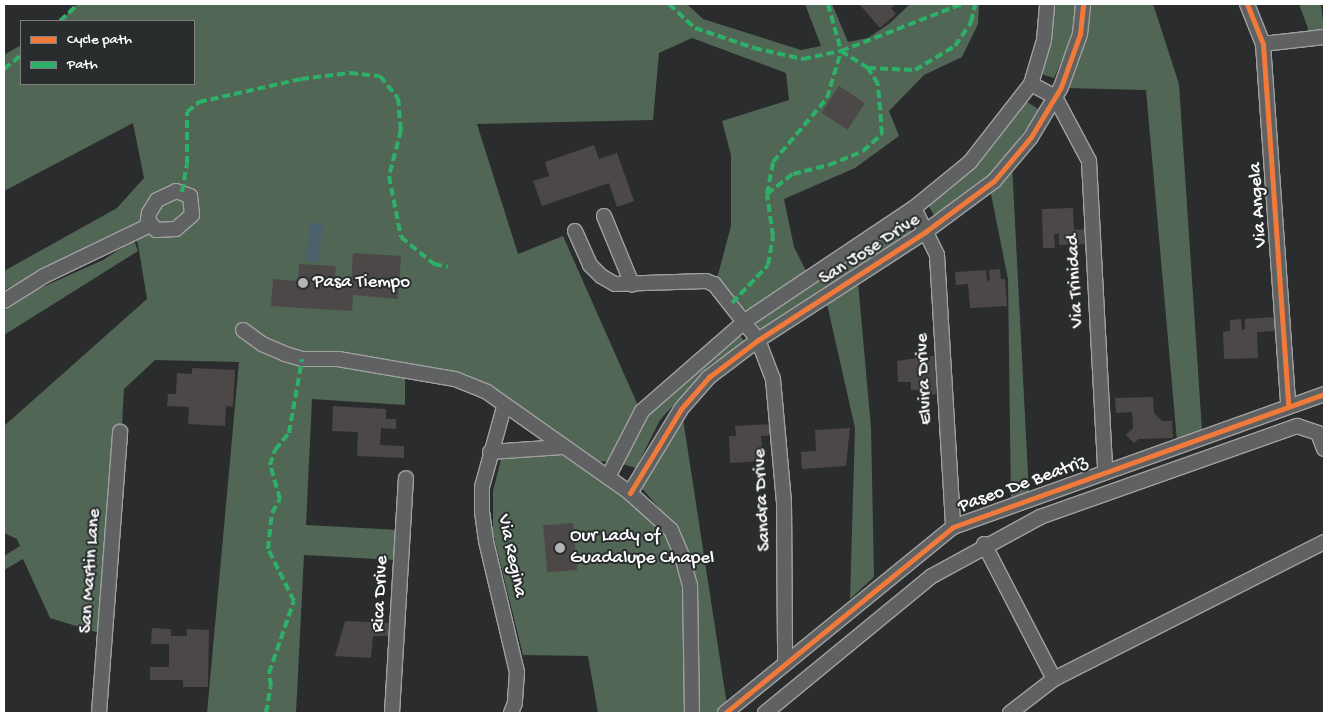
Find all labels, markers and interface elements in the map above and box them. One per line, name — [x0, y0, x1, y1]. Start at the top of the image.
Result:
legend — [20, 20, 195, 85]
text: Cycle path — [67, 31, 132, 49]
text: Path — [67, 56, 98, 74]
street label: Via Angela — [1245, 162, 1273, 248]
street label: San Jose Drive — [815, 209, 925, 291]
street label: Via Trinidad — [1062, 234, 1090, 328]
place label: Pasa Tiempo — [313, 272, 410, 294]
marker: Pasa Tiempo — [297, 277, 309, 289]
street label: Elvira Drive — [911, 333, 939, 425]
street label: Sandra Drive — [749, 448, 777, 552]
street label: Paseo De Beatriz — [955, 451, 1091, 519]
street label: San Martin Lane — [75, 508, 107, 634]
street label: Via Regina — [491, 513, 531, 599]
place label: Our Lady of Guadalupe Chapel — [570, 526, 714, 570]
marker: Our Lady of Guadalupe Chapel — [554, 542, 566, 554]
street label: Rica Drive — [368, 555, 394, 633]

